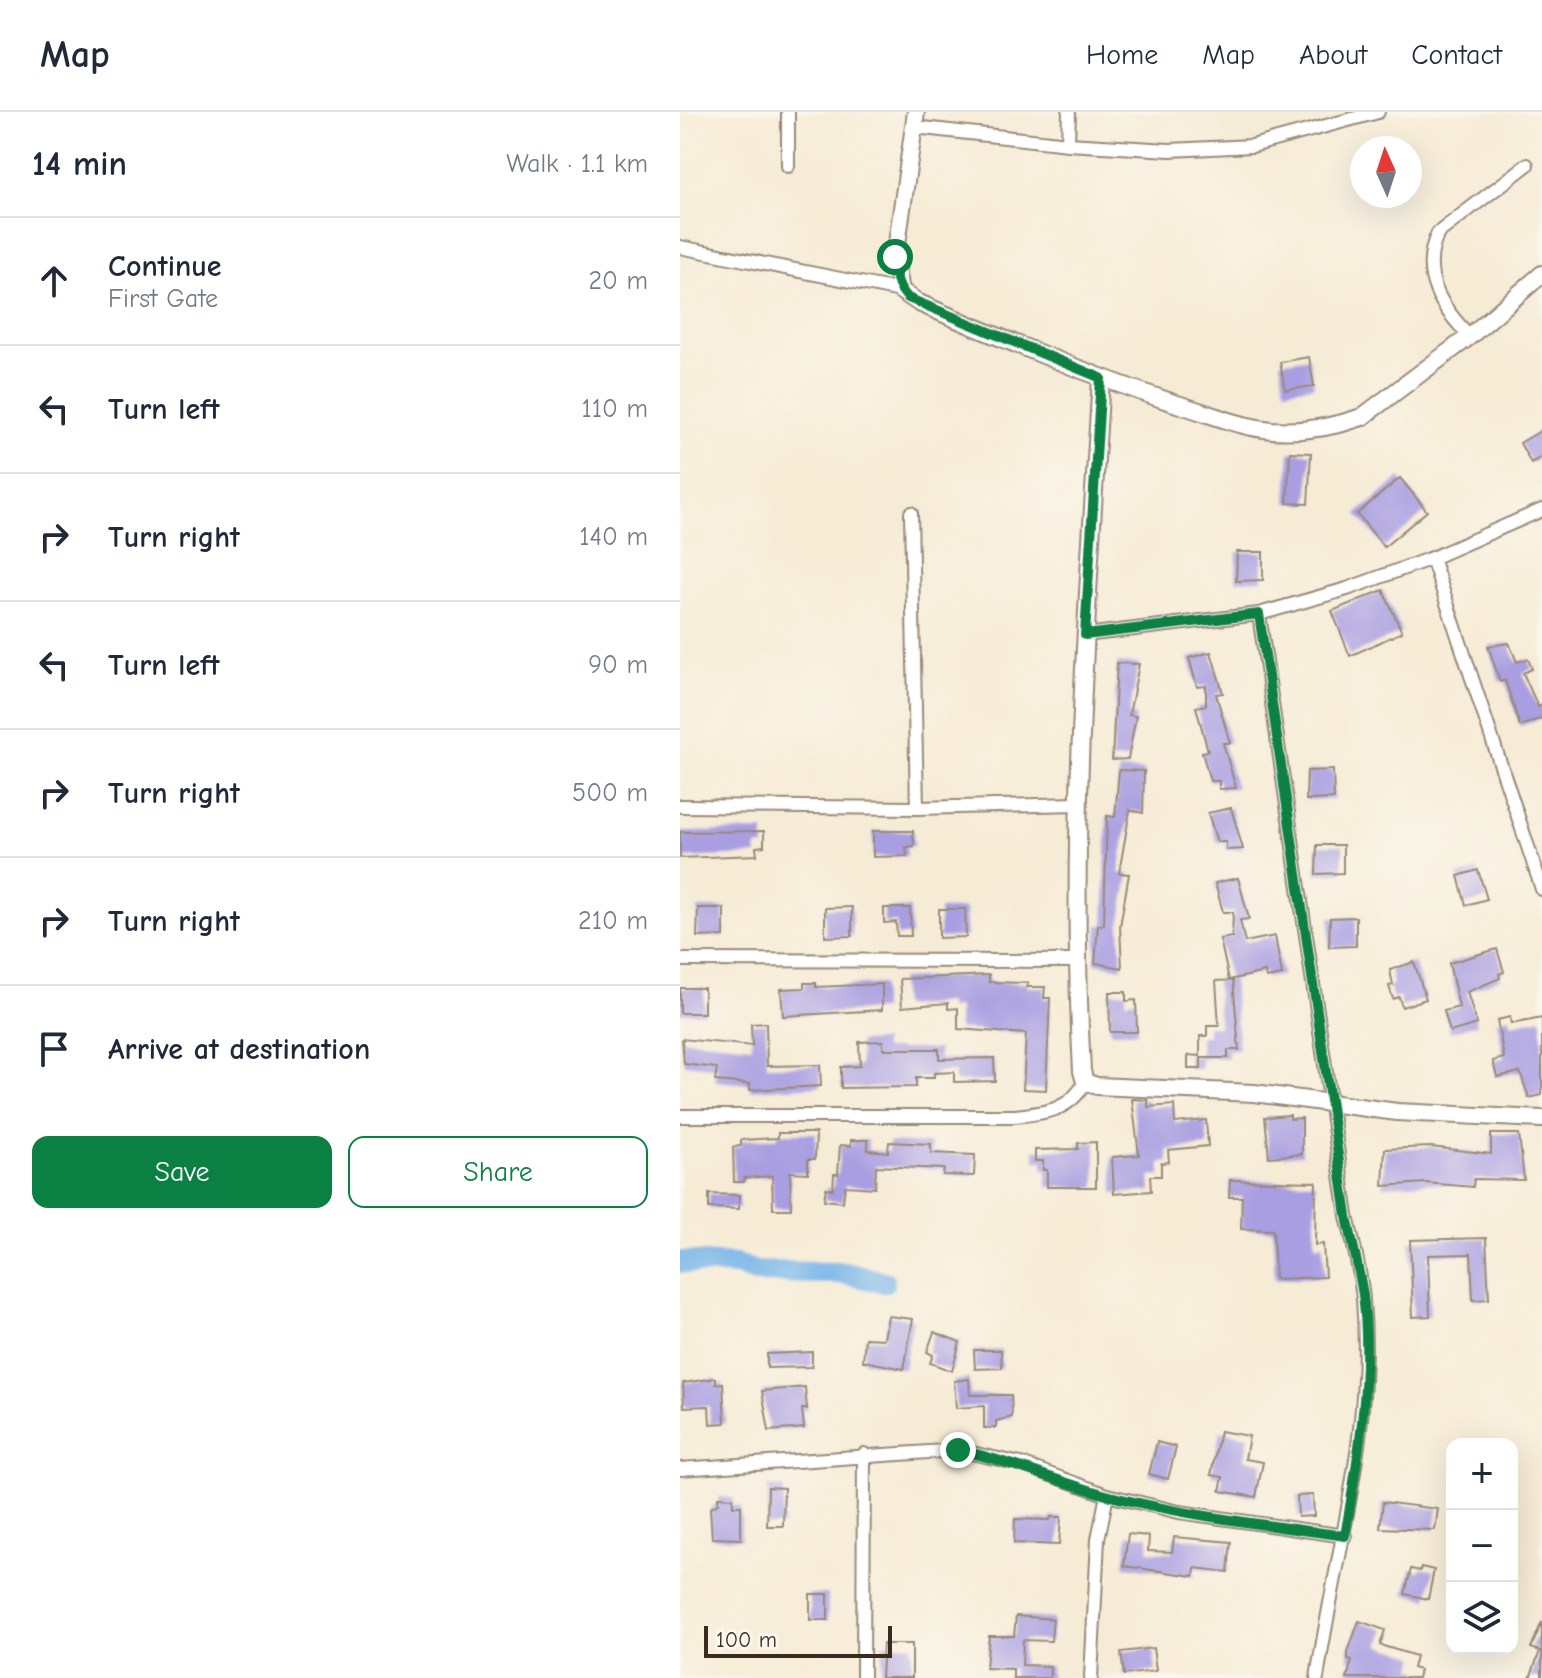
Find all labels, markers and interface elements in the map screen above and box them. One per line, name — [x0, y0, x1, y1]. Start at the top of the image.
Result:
text: Map — [40, 33, 110, 77]
text: Home — [1086, 39, 1158, 71]
text: Map — [1202, 39, 1255, 71]
text: About — [1299, 39, 1367, 71]
text: Contact — [1411, 39, 1502, 71]
north arrow — [1350, 136, 1422, 208]
text: 14 min — [32, 144, 127, 184]
text: Walk · 1.1 km — [506, 149, 648, 179]
route start — [877, 239, 913, 275]
text: Continue — [108, 249, 222, 284]
icon: ahead — [32, 259, 76, 303]
text: 20 m — [588, 266, 648, 296]
text: First Gate — [108, 284, 218, 314]
icon: left — [32, 387, 76, 431]
text: Turn left — [108, 392, 220, 427]
text: 110 m — [581, 394, 648, 424]
icon: right — [32, 515, 76, 559]
text: Turn right — [108, 520, 240, 555]
text: 140 m — [579, 522, 648, 552]
icon: left — [32, 643, 76, 687]
text: Turn left — [108, 648, 220, 683]
text: 90 m — [588, 650, 648, 680]
icon: right — [32, 771, 76, 815]
text: Turn right — [108, 776, 240, 811]
text: 500 m — [572, 778, 648, 808]
icon: right — [32, 899, 76, 943]
text: Turn right — [108, 904, 240, 939]
text: 210 m — [578, 906, 648, 936]
icon: arrive — [32, 1027, 76, 1071]
text: Arrive at destination — [108, 1032, 370, 1067]
button: Save — [32, 1136, 332, 1208]
button: Share — [348, 1136, 648, 1208]
route end — [940, 1432, 976, 1468]
map controls — [1446, 1438, 1518, 1654]
button: + — [1446, 1438, 1518, 1510]
button: − — [1446, 1510, 1518, 1582]
button: layers — [1446, 1582, 1518, 1654]
scale bar — [704, 1622, 892, 1658]
text: 100 m — [716, 1627, 777, 1653]

